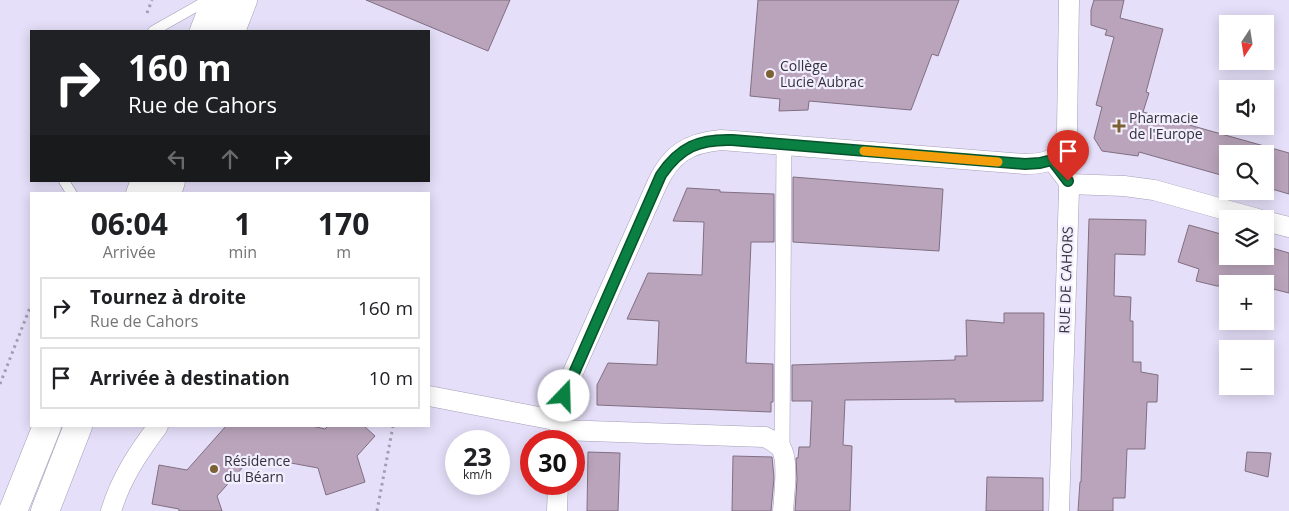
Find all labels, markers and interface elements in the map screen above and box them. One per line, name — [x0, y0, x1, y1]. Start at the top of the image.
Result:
north arrow — [1219, 15, 1274, 70]
map controls — [1219, 15, 1274, 395]
text: 160 m — [128, 44, 232, 91]
icon: right — [45, 50, 110, 115]
place label: Collège Lucie Aubrac — [780, 56, 864, 91]
marker: Collège Lucie Aubrac — [764, 68, 776, 80]
button: sound — [1219, 80, 1274, 135]
text: Rue de Cahors — [128, 89, 277, 119]
place label: Pharmacie de l'Europe — [1129, 108, 1203, 143]
marker: Pharmacie de l'Europe — [1113, 120, 1125, 132]
pin — [1047, 130, 1089, 181]
icon: arrive — [1054, 137, 1082, 165]
icon: left — [163, 145, 191, 173]
icon: ahead — [216, 145, 244, 173]
icon: right — [269, 145, 297, 173]
button: search — [1219, 145, 1274, 200]
text: 06:04 — [91, 203, 168, 244]
text: 1 — [234, 203, 251, 244]
text: 170 — [318, 203, 369, 244]
button: layers — [1219, 210, 1274, 265]
street label: RUE DE CAHORS — [1054, 226, 1077, 334]
text: Arrivée — [103, 241, 156, 263]
text: min — [229, 241, 257, 263]
text: m — [336, 241, 351, 263]
button: + — [1219, 275, 1274, 330]
text: Tournez à droite — [90, 284, 246, 310]
icon: right — [47, 294, 75, 322]
text: 160 m — [358, 295, 413, 321]
text: Rue de Cahors — [90, 310, 198, 332]
button: − — [1219, 340, 1274, 395]
icon: arrive — [47, 364, 75, 392]
text: Arrivée à destination — [90, 365, 290, 391]
text: 10 m — [369, 365, 413, 391]
position arrow — [537, 369, 589, 421]
speed limit sign: 30 — [520, 430, 585, 495]
text: 23 — [463, 439, 492, 473]
place label: Résidence du Béarn — [224, 451, 290, 486]
marker: Résidence du Béarn — [208, 463, 220, 475]
text: km/h — [463, 466, 492, 483]

